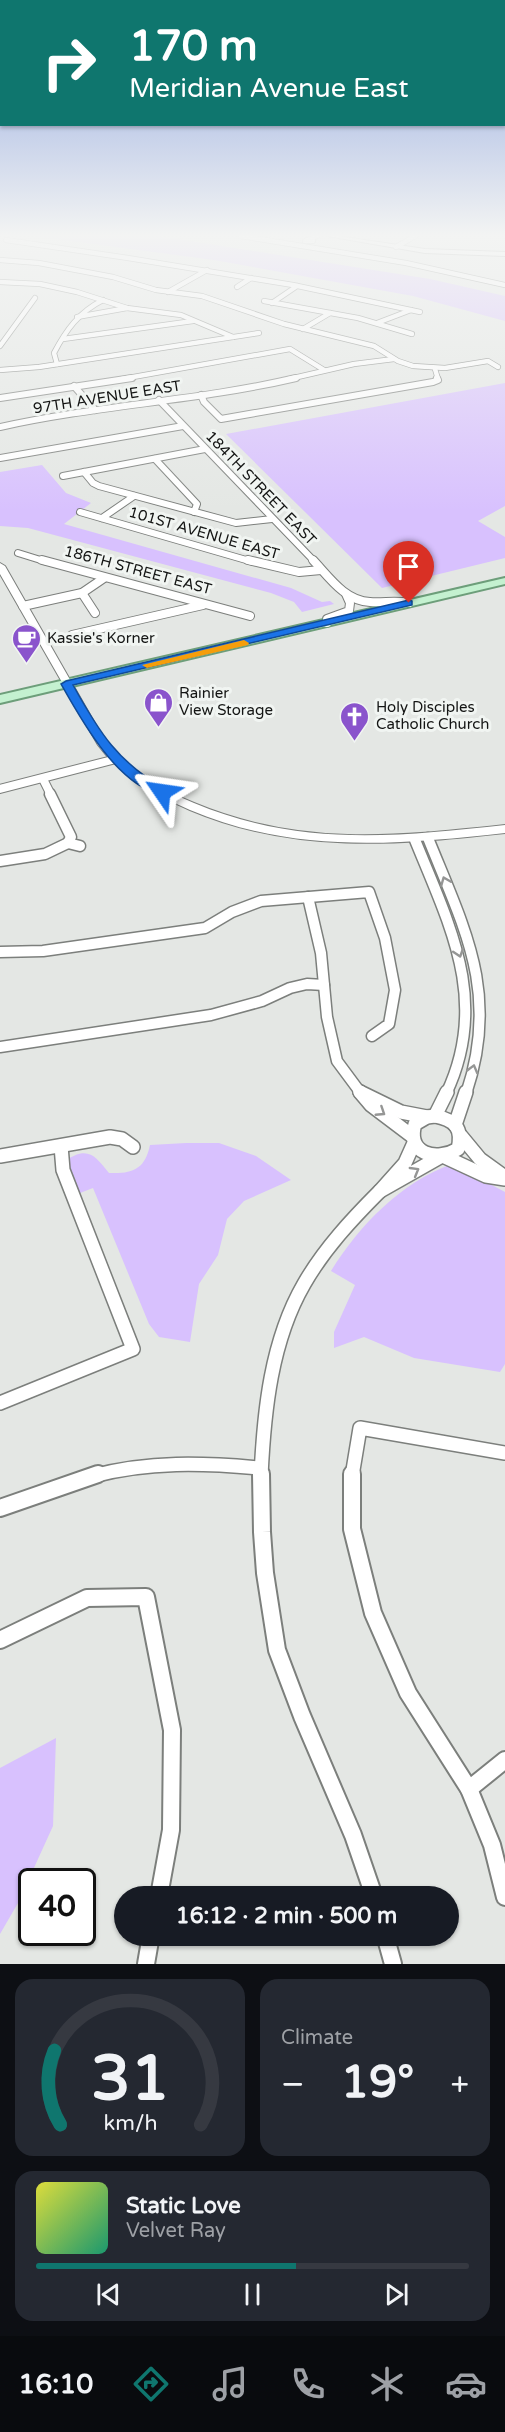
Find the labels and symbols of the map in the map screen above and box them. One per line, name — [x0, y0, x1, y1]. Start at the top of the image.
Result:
street label: 97TH AVENUE EAST — [32, 376, 182, 418]
street label: 184TH STREET EAST — [202, 427, 320, 549]
street label: 101ST AVENUE EAST — [127, 503, 281, 563]
pin — [383, 541, 434, 603]
street label: 186TH STREET EAST — [62, 542, 214, 598]
cafe icon: Kassie's Korner — [10, 622, 42, 664]
place label: Kassie's Korner — [47, 629, 155, 647]
place label: Rainier View Storage — [179, 684, 273, 719]
shop icon: Rainier View Storage — [142, 686, 174, 728]
place label: Holy Disciples Catholic Church — [376, 698, 489, 733]
church icon: Holy Disciples Catholic Church — [339, 700, 371, 742]
position arrow — [130, 760, 194, 824]
one-way arrow — [440, 876, 452, 887]
one-way arrow — [451, 947, 464, 958]
one-way arrow — [466, 1064, 478, 1075]
one-way arrow — [374, 1105, 385, 1116]
one-way arrow — [409, 1167, 419, 1179]
speed limit sign: 40 — [18, 1868, 96, 1946]

